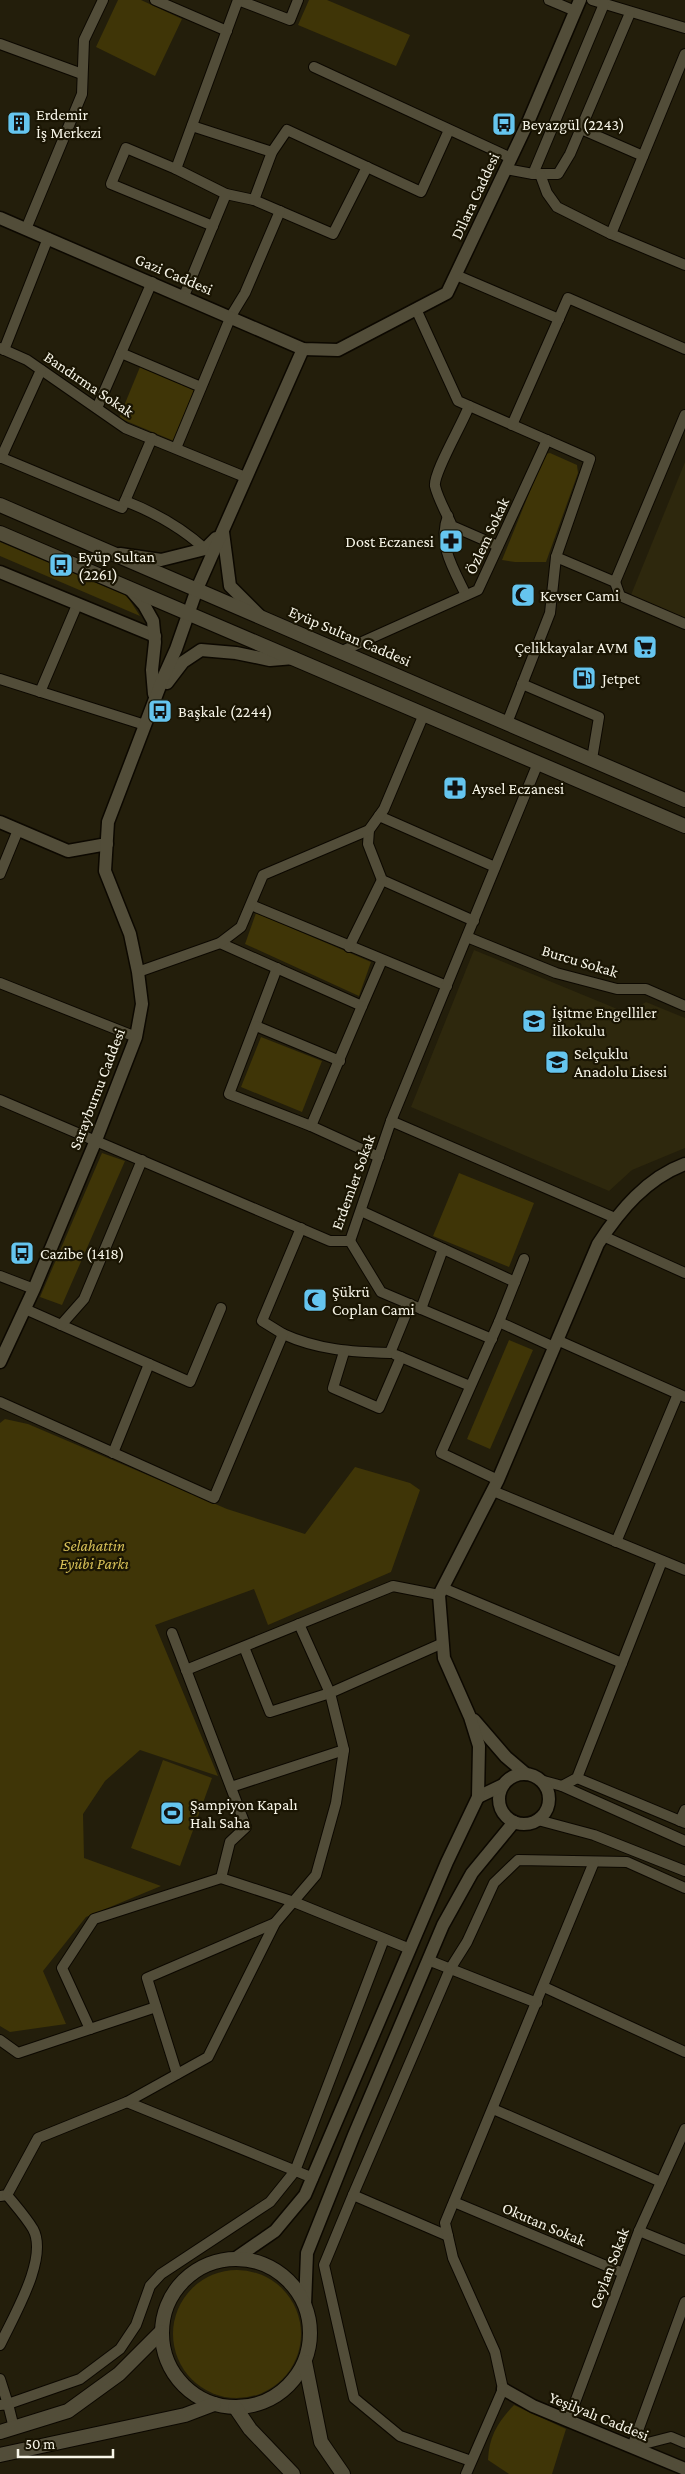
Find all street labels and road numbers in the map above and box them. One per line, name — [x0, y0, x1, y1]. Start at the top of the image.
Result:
street label: Dilara Caddesi — [448, 150, 502, 242]
street label: Gazi Caddesi — [133, 250, 215, 298]
street label: Bandırma Sokak — [41, 348, 137, 420]
street label: Özlem Sokak — [462, 495, 512, 577]
street label: Eyüp Sultan Caddesi — [286, 603, 414, 670]
street label: Burcu Sokak — [540, 941, 620, 981]
street label: Sarayburnu Caddesi — [66, 1026, 129, 1152]
street label: Erdemler Sokak — [328, 1132, 378, 1232]
street label: Okutan Sokak — [500, 2199, 589, 2249]
street label: Ceylan Sokak — [586, 2225, 633, 2311]
street label: Yeşilyalı Caddesi — [546, 2388, 651, 2445]

